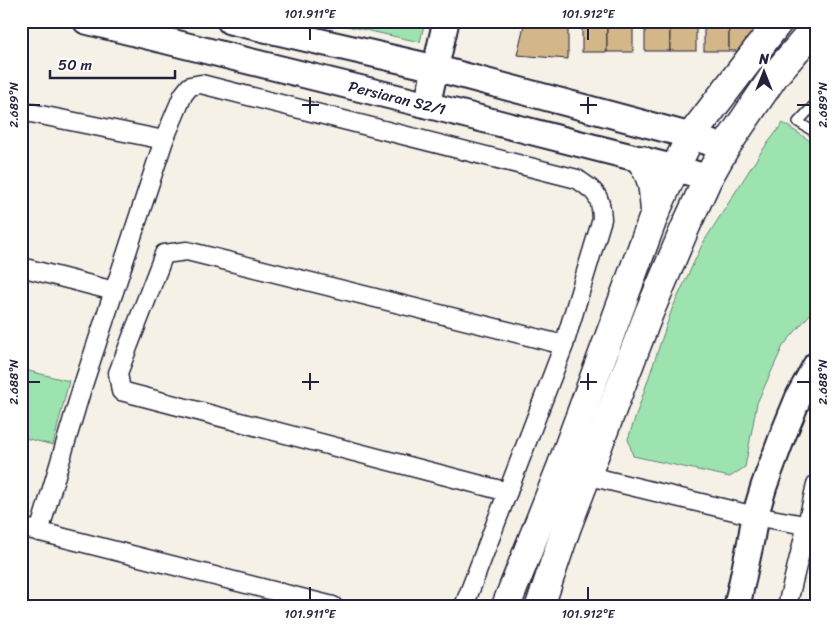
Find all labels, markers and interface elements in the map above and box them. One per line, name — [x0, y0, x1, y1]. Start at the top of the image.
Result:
text: 101.911°E — [285, 3, 337, 25]
text: 101.912°E — [562, 3, 616, 25]
text: N — [758, 47, 769, 72]
scale bar — [50, 48, 175, 80]
north arrow — [740, 48, 790, 98]
text: 50 m — [58, 52, 93, 78]
street label: Persiaran S2/1 — [346, 73, 448, 123]
text: 2.689°N — [3, 82, 25, 128]
text: 2.689°N — [812, 82, 834, 128]
text: 2.688°N — [3, 359, 25, 405]
text: 2.688°N — [812, 359, 834, 405]
text: 101.911°E — [285, 603, 337, 625]
text: 101.912°E — [562, 603, 616, 625]

